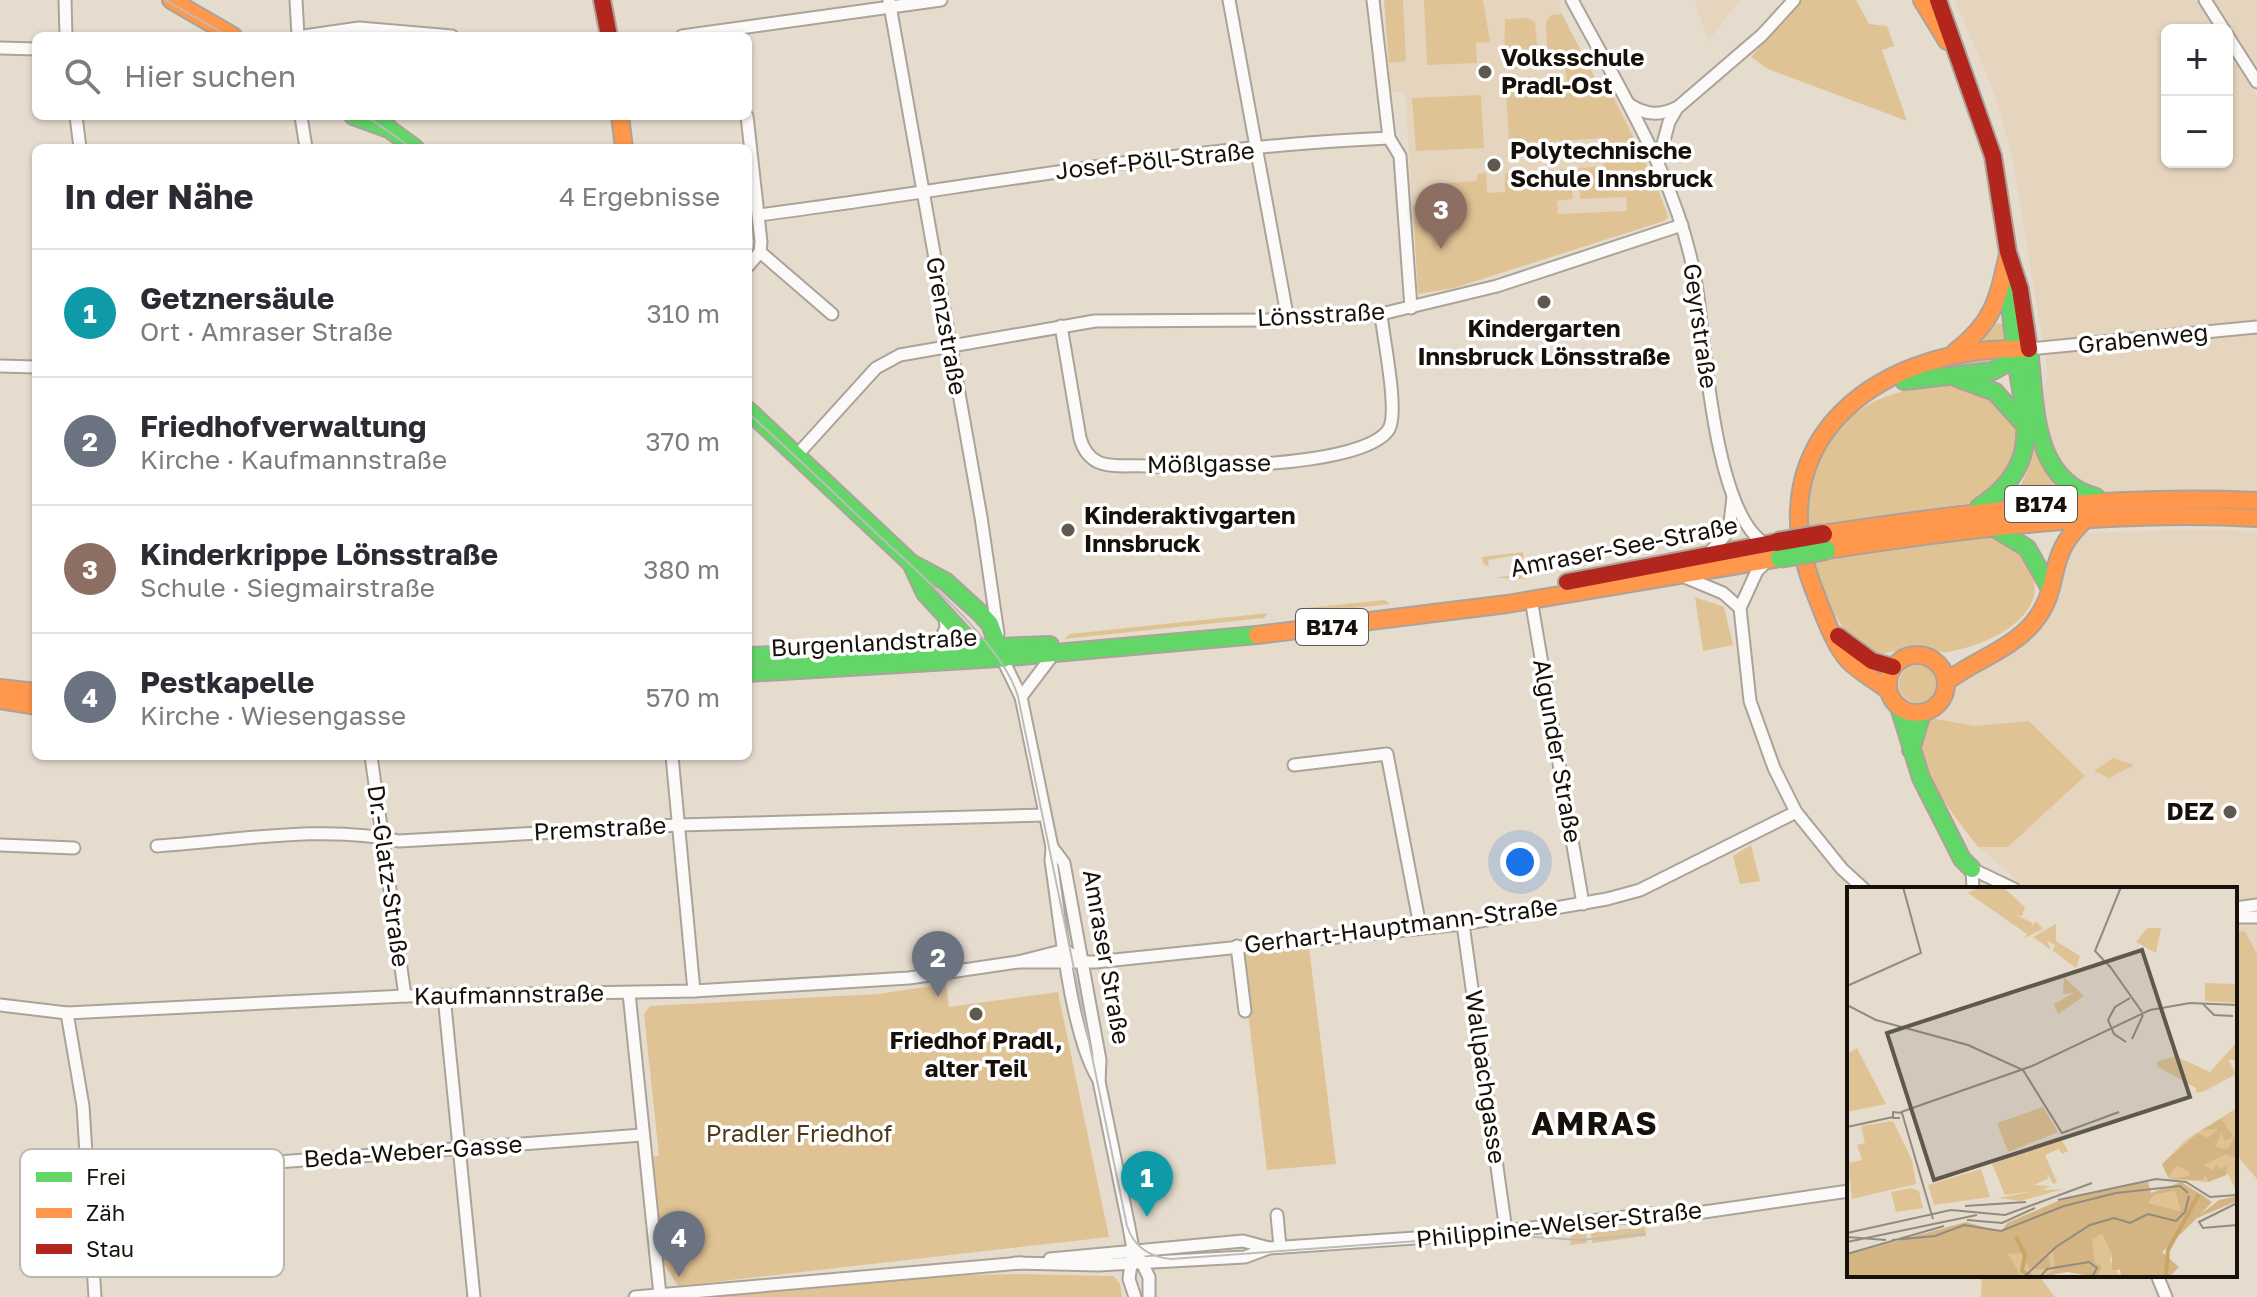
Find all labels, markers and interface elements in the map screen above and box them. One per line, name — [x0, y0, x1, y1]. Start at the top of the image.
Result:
map controls — [2161, 24, 2233, 168]
button: + — [2161, 24, 2233, 96]
search box — [32, 32, 752, 120]
place label: Volksschule Pradl-Ost — [1501, 42, 1644, 99]
icon: search — [60, 54, 104, 98]
text: Hier suchen — [124, 58, 296, 94]
marker: Volksschule Pradl-Ost — [1476, 63, 1494, 81]
button: − — [2161, 96, 2233, 168]
street label: Josef-Pöll-Straße — [1054, 135, 1256, 184]
place label: Polytechnische Schule Innsbruck — [1510, 135, 1714, 192]
marker: Polytechnische Schule Innsbruck — [1485, 156, 1503, 174]
text: In der Nähe — [64, 176, 254, 216]
text: 4 Ergebnisse — [559, 181, 720, 212]
pin: 3 — [1415, 183, 1467, 249]
street label: Grenzstraße — [921, 254, 974, 397]
street label: Geyrstraße — [1678, 261, 1725, 390]
text: Getznersäule — [140, 280, 335, 316]
marker: Kindergarten Innsbruck Lönsstraße — [1535, 293, 1553, 311]
street label: Lönsstraße — [1256, 296, 1386, 331]
text: 1 — [83, 298, 97, 329]
text: 310 m — [647, 298, 720, 329]
place label: Kindergarten Innsbruck Lönsstraße — [1417, 313, 1671, 370]
text: Ort · Amraser Straße — [140, 316, 393, 347]
street label: Grabenweg — [2076, 316, 2209, 359]
text: Friedhofverwaltung — [140, 408, 426, 444]
text: 2 — [82, 426, 98, 457]
text: 370 m — [645, 426, 720, 457]
text: Kirche · Kaufmannstraße — [140, 444, 447, 475]
street label: Mößlgasse — [1147, 447, 1271, 478]
road number: B174 — [2005, 486, 2077, 522]
place label: Kinderaktivgarten Innsbruck — [1084, 500, 1296, 557]
street label: Amraser-See-Straße — [1508, 509, 1740, 582]
marker: Kinderaktivgarten Innsbruck — [1059, 521, 1077, 539]
text: Kinderkrippe Lönsstraße — [140, 536, 498, 572]
text: 3 — [82, 554, 98, 585]
text: 380 m — [643, 554, 720, 585]
text: Schule · Siegmairstraße — [140, 572, 435, 603]
road number: B174 — [1296, 609, 1368, 645]
street label: Burgenlandstraße — [770, 622, 978, 661]
street label: Algunder Straße — [1528, 657, 1589, 845]
text: Pestkapelle — [140, 664, 314, 700]
text: 4 — [82, 682, 98, 713]
text: 570 m — [646, 682, 720, 713]
text: Kirche · Wiesengasse — [140, 700, 406, 731]
street label: Dr.-Glatz-Straße — [362, 783, 417, 969]
place label: DEZ — [2167, 796, 2214, 825]
marker: DEZ — [2221, 803, 2239, 821]
street label: Premstraße — [533, 810, 667, 845]
your location — [1500, 842, 1540, 882]
street label: Amraser Straße — [1078, 867, 1137, 1046]
inset map — [1847, 887, 2237, 1277]
street label: Gerhart-Hauptmann-Straße — [1242, 891, 1559, 958]
pin: 2 — [912, 931, 964, 997]
street label: Kaufmannstraße — [414, 977, 604, 1010]
street label: Wallpachgasse — [1460, 988, 1513, 1165]
marker: Friedhof Pradl, alter Teil — [967, 1005, 985, 1023]
place label: Friedhof Pradl, alter Teil — [889, 1025, 1063, 1082]
district label: AMRAS — [1531, 1104, 1659, 1142]
park label: Pradler Friedhof — [706, 1118, 892, 1147]
street label: Beda-Weber-Gasse — [303, 1128, 523, 1173]
legend — [20, 1149, 284, 1277]
pin: 1 — [1121, 1151, 1173, 1217]
text: Frei — [86, 1163, 126, 1190]
street label: Philippine-Welser-Straße — [1415, 1194, 1703, 1253]
text: Zäh — [86, 1199, 125, 1226]
pin: 4 — [653, 1211, 705, 1277]
text: Stau — [86, 1235, 134, 1262]

